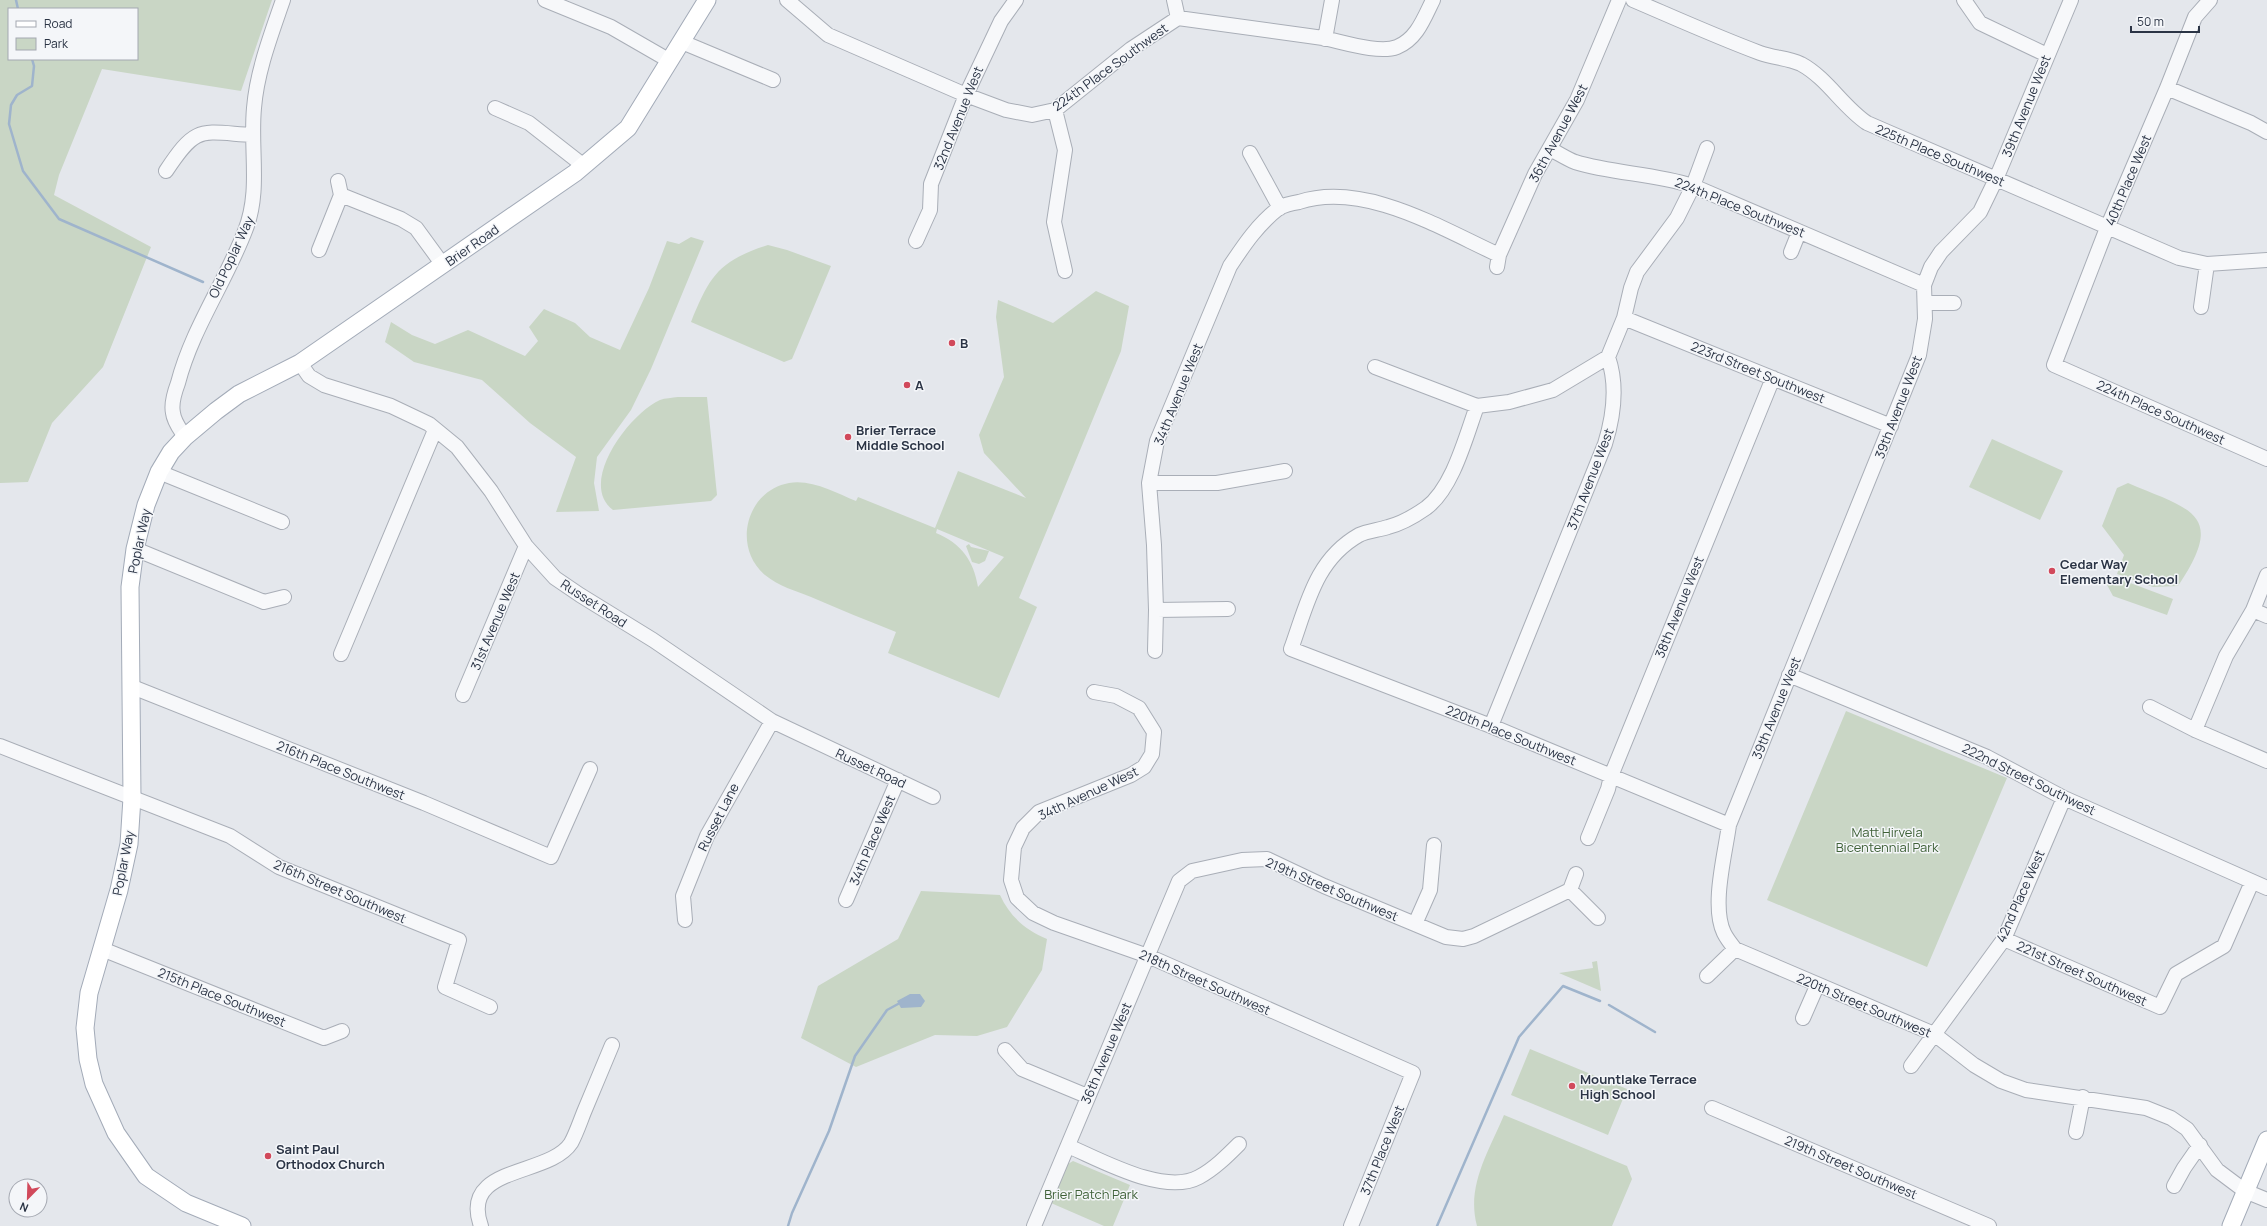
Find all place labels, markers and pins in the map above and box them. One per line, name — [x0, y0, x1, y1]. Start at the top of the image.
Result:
place label: B — [960, 334, 968, 352]
marker: B — [947, 338, 957, 348]
place label: A — [915, 376, 924, 394]
marker: A — [902, 380, 912, 390]
place label: Brier Terrace Middle School — [856, 421, 945, 454]
marker: Brier Terrace Middle School — [843, 432, 853, 442]
place label: Cedar Way Elementary School — [2060, 555, 2178, 588]
marker: Cedar Way Elementary School — [2047, 566, 2057, 576]
place label: Mountlake Terrace High School — [1580, 1070, 1697, 1103]
marker: Mountlake Terrace High School — [1567, 1081, 1577, 1091]
place label: Saint Paul Orthodox Church — [276, 1140, 385, 1173]
marker: Saint Paul Orthodox Church — [263, 1151, 273, 1161]

